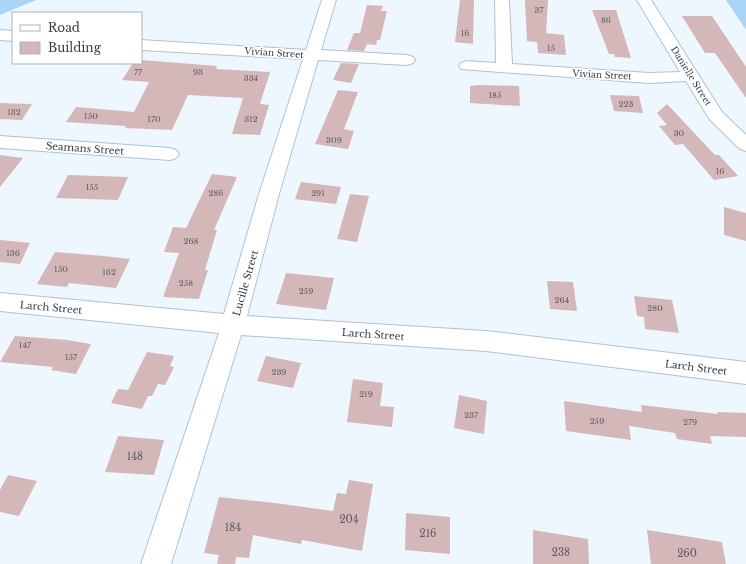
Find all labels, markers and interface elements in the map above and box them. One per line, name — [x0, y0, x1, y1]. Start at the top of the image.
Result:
house number: 37 — [535, 5, 544, 15]
legend — [12, 12, 142, 64]
house number: 86 — [601, 15, 611, 25]
text: Road — [48, 20, 80, 35]
house number: 16 — [461, 28, 469, 38]
text: Building — [48, 40, 102, 55]
house number: 15 — [547, 43, 556, 53]
street label: Danielle Street — [669, 44, 714, 108]
street label: Vivian Street — [243, 45, 305, 60]
house number: 77 — [134, 67, 143, 77]
house number: 93 — [193, 67, 203, 77]
street label: Vivian Street — [571, 67, 633, 82]
house number: 334 — [244, 73, 259, 83]
house number: 185 — [489, 90, 502, 100]
house number: 223 — [619, 99, 633, 109]
house number: 132 — [7, 107, 21, 117]
house number: 150 — [84, 111, 98, 121]
house number: 170 — [147, 114, 161, 124]
house number: 312 — [244, 114, 258, 124]
house number: 30 — [674, 128, 685, 138]
house number: 309 — [326, 135, 342, 145]
street label: Seamans Street — [45, 139, 125, 158]
house number: 16 — [716, 166, 724, 176]
house number: 155 — [86, 182, 99, 192]
house number: 286 — [209, 188, 223, 198]
house number: 291 — [311, 188, 325, 198]
house number: 268 — [184, 236, 199, 246]
house number: 136 — [6, 248, 20, 258]
street label: Lucille Street — [230, 248, 261, 318]
house number: 150 — [54, 264, 68, 274]
house number: 162 — [102, 267, 116, 277]
house number: 258 — [179, 278, 193, 288]
house number: 259 — [299, 286, 313, 296]
house number: 264 — [555, 295, 570, 305]
street label: Larch Street — [19, 298, 83, 317]
house number: 280 — [647, 303, 663, 313]
street label: Larch Street — [341, 326, 405, 343]
house number: 147 — [19, 340, 32, 350]
house number: 157 — [65, 352, 78, 362]
street label: Larch Street — [664, 357, 728, 378]
house number: 239 — [272, 367, 287, 377]
house number: 219 — [359, 389, 373, 399]
house number: 237 — [464, 410, 479, 420]
house number: 259 — [590, 416, 604, 426]
house number: 279 — [683, 417, 697, 427]
house number: 148 — [127, 450, 143, 463]
house number: 204 — [339, 513, 359, 526]
house number: 184 — [225, 521, 241, 534]
house number: 216 — [419, 527, 437, 540]
house number: 238 — [552, 546, 570, 559]
house number: 260 — [677, 547, 697, 560]

